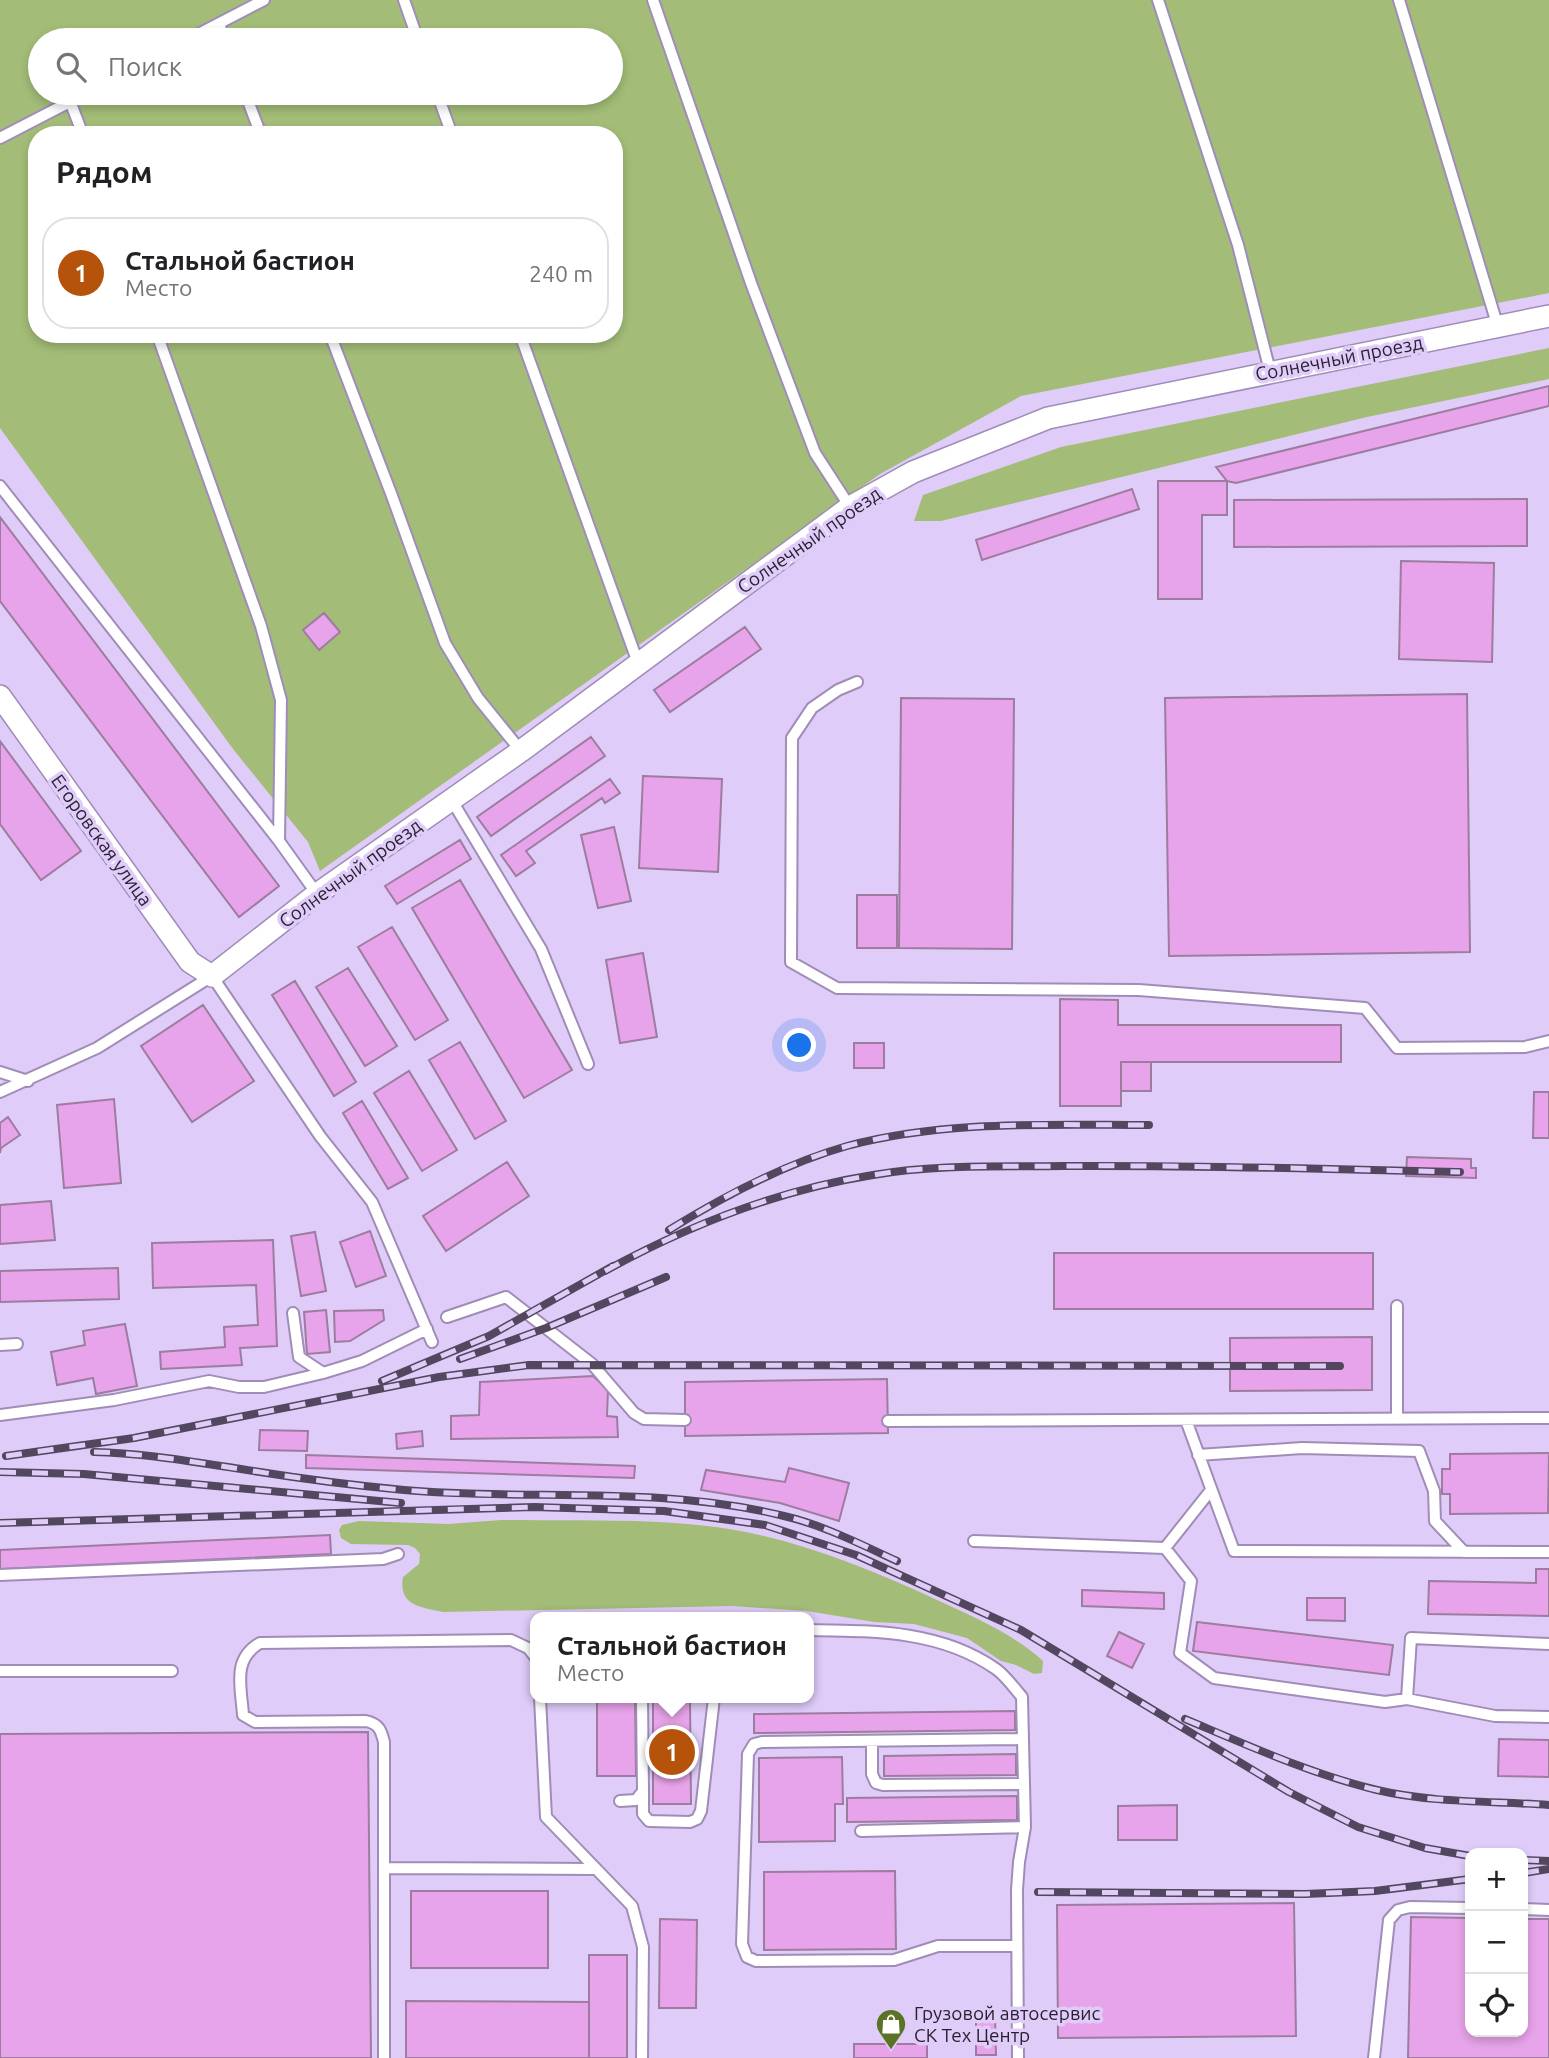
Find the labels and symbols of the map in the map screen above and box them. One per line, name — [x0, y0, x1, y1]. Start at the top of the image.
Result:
street label: Солнечный проезд — [1253, 331, 1425, 385]
street label: Солнечный проезд — [733, 482, 885, 598]
street label: Егоровская улица — [47, 770, 157, 910]
street label: Солнечный проезд — [275, 814, 425, 932]
your location — [782, 1028, 816, 1062]
pin: 1 — [649, 1726, 695, 1778]
place label: Грузовой автосервис СК Тех Центр — [914, 2002, 1101, 2046]
shop icon: Грузовой автосервис СК Тех Центр — [874, 2007, 908, 2051]

